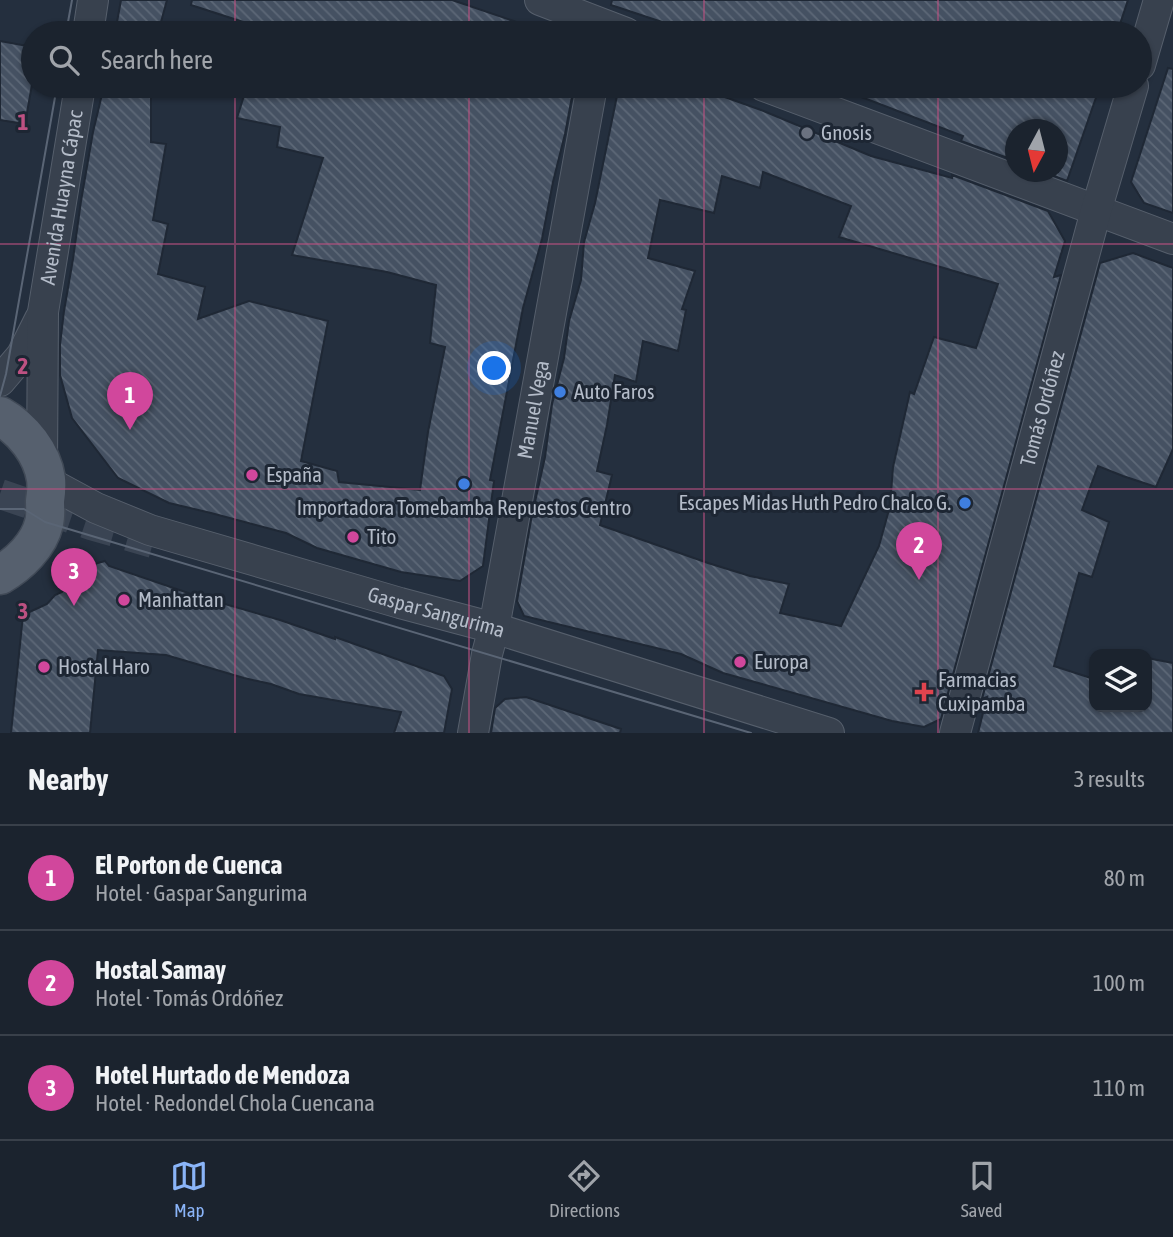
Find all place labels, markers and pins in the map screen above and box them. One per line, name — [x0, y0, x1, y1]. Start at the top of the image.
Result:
place label: Gnosis — [821, 120, 872, 144]
marker: Gnosis — [799, 125, 815, 141]
pin: 1 — [107, 372, 153, 430]
place label: Auto Faros — [574, 379, 654, 403]
marker: Auto Faros — [552, 384, 568, 400]
place label: España — [266, 462, 322, 486]
marker: España — [244, 467, 260, 483]
marker: Importadora Tomebamba Repuestos Centro — [456, 476, 472, 492]
place label: Escapes Midas Huth Pedro Chalco G. — [678, 490, 951, 514]
place label: Importadora Tomebamba Repuestos Centro — [297, 495, 631, 519]
marker: Escapes Midas Huth Pedro Chalco G. — [957, 495, 973, 511]
pin: 2 — [896, 522, 942, 580]
place label: Tito — [367, 524, 396, 548]
marker: Tito — [345, 529, 361, 545]
pin: 3 — [51, 548, 97, 606]
place label: Manhattan — [138, 587, 224, 611]
marker: Manhattan — [116, 592, 132, 608]
place label: Europa — [754, 649, 809, 673]
place label: Hostal Haro — [58, 654, 150, 678]
marker: Europa — [732, 654, 748, 670]
marker: Hostal Haro — [36, 659, 52, 675]
place label: Farmacias Cuxipamba — [938, 667, 1025, 715]
marker: Farmacias Cuxipamba — [916, 684, 932, 700]

